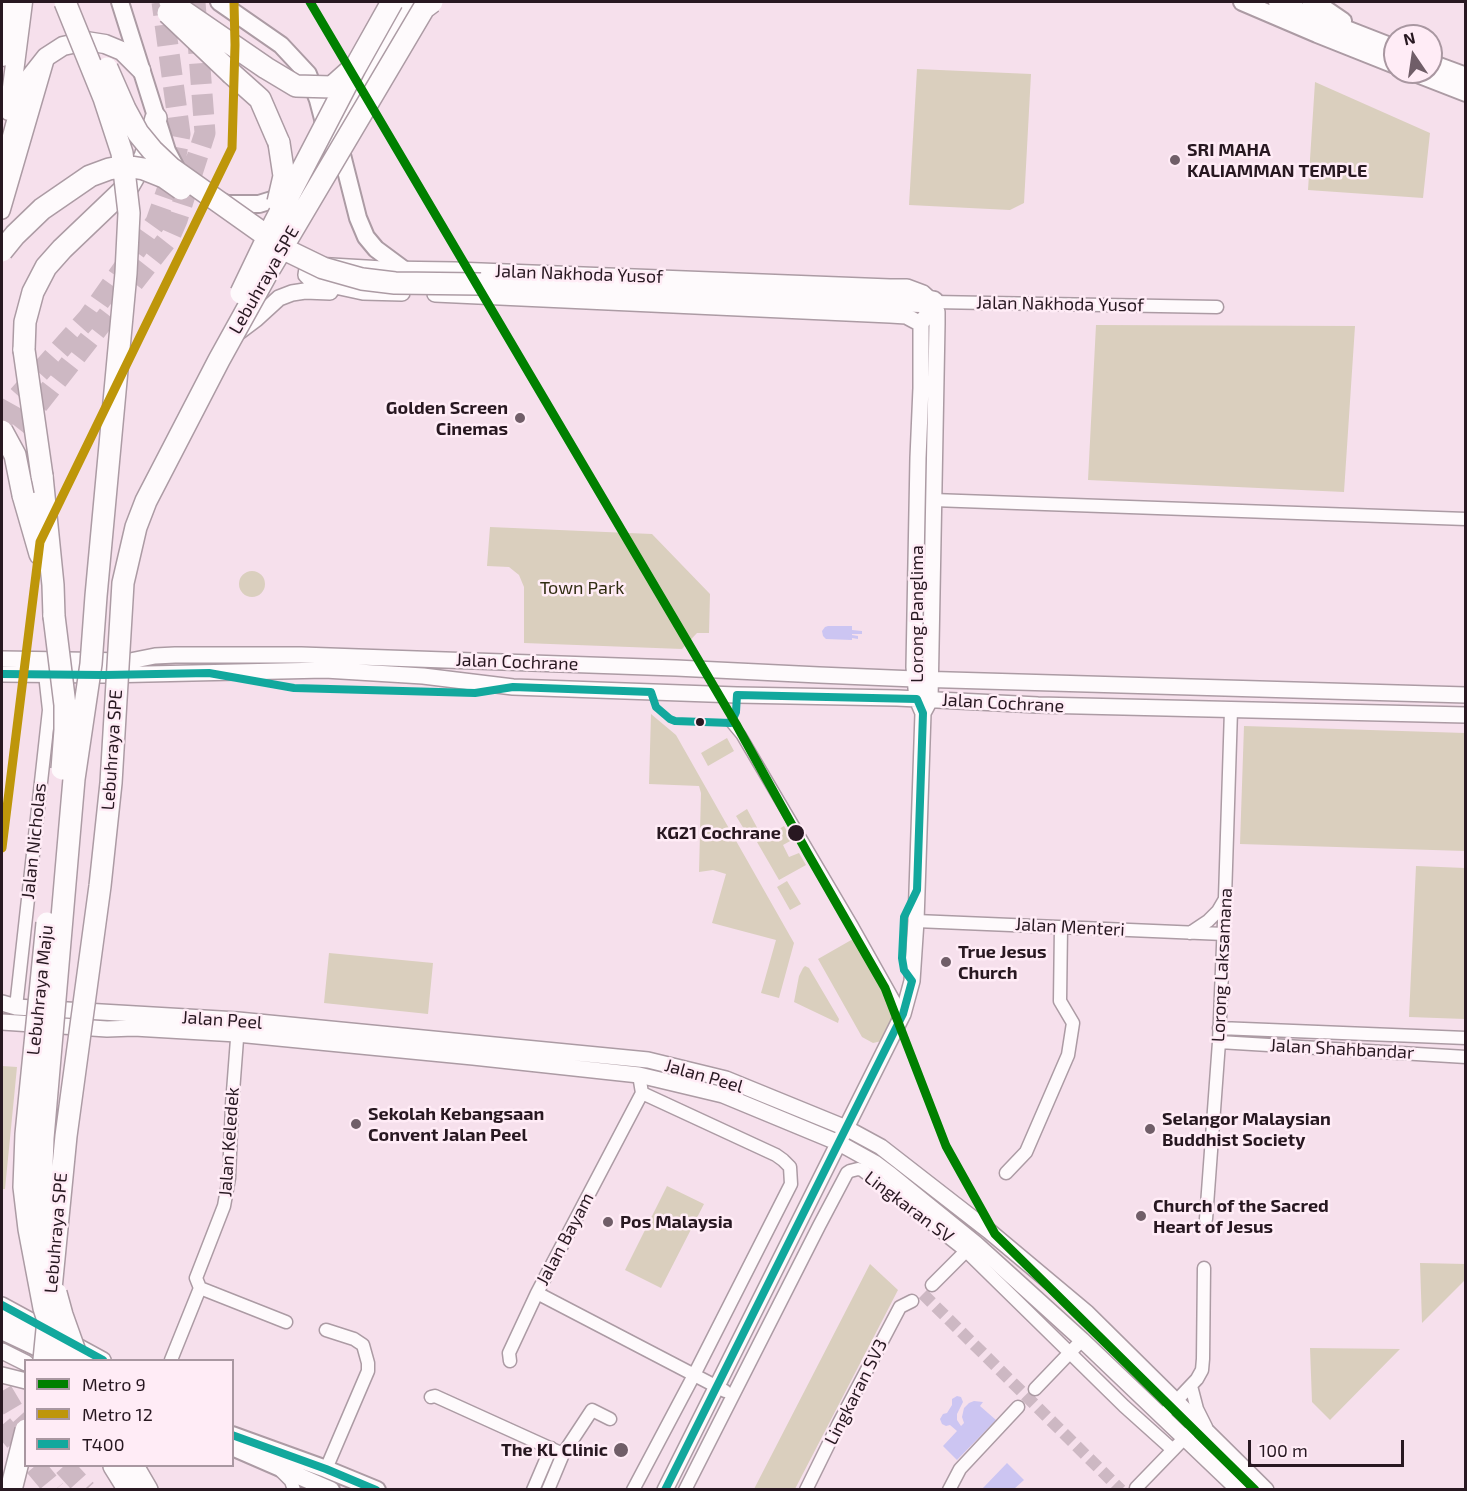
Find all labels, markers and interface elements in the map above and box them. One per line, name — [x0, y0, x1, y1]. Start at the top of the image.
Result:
north arrow — [1383, 24, 1443, 84]
text: N — [1402, 27, 1417, 48]
place label: SRI MAHA KALIAMMAN TEMPLE — [1187, 139, 1367, 182]
marker: SRI MAHA KALIAMMAN TEMPLE — [1168, 153, 1182, 167]
street label: Lebuhraya SPE — [224, 222, 304, 338]
street label: Jalan Nakhoda Yusof — [495, 260, 663, 288]
street label: Jalan Nakhoda Yusof — [976, 292, 1144, 316]
place label: Golden Screen Cinemas — [386, 397, 508, 440]
marker: Golden Screen Cinemas — [513, 411, 527, 425]
street label: Lorong Panglima — [906, 545, 928, 683]
park label: Town Park — [540, 577, 624, 599]
street label: Jalan Cochrane — [455, 649, 579, 675]
street label: Lebuhraya SPE — [97, 689, 127, 811]
street label: Jalan Cochrane — [941, 689, 1065, 717]
unlabelled marker — [694, 716, 706, 728]
street label: Jalan Nicholas — [17, 782, 51, 900]
place label: KG21 Cochrane — [656, 822, 781, 844]
marker: KG21 Cochrane — [786, 823, 806, 843]
street label: Lorong Laksamana — [1207, 887, 1237, 1043]
street label: Jalan Menteri — [1015, 913, 1125, 941]
street label: Lebuhraya Maju — [22, 924, 58, 1056]
place label: True Jesus Church — [958, 941, 1047, 984]
marker: True Jesus Church — [939, 955, 953, 969]
street label: Jalan Peel — [181, 1006, 263, 1034]
street label: Jalan Shahbandar — [1269, 1034, 1415, 1064]
street label: Jalan Peel — [662, 1054, 746, 1098]
street label: Jalan Keledek — [214, 1086, 244, 1198]
place label: Sekolah Kebangsaan Convent Jalan Peel — [368, 1103, 544, 1146]
place label: Selangor Malaysian Buddhist Society — [1162, 1108, 1331, 1150]
marker: Sekolah Kebangsaan Convent Jalan Peel — [349, 1117, 363, 1131]
marker: Selangor Malaysian Buddhist Society — [1143, 1122, 1157, 1136]
street label: Lingkaran SV — [860, 1167, 958, 1247]
street label: Lebuhraya SPE — [40, 1172, 72, 1294]
street label: Jalan Bayam — [532, 1189, 598, 1289]
place label: Church of the Sacred Heart of Jesus — [1153, 1195, 1329, 1238]
marker: Church of the Sacred Heart of Jesus — [1134, 1209, 1148, 1223]
place label: Pos Malaysia — [620, 1211, 733, 1233]
marker: Pos Malaysia — [601, 1215, 615, 1229]
street label: Lingkaran SV3 — [820, 1335, 892, 1449]
legend — [24, 1359, 234, 1467]
text: Metro 9 — [82, 1373, 146, 1395]
text: Metro 12 — [82, 1403, 153, 1425]
scale bar — [1251, 1428, 1407, 1466]
text: T400 — [82, 1433, 125, 1455]
place label: The KL Clinic — [501, 1439, 608, 1461]
text: 100 m — [1259, 1439, 1308, 1461]
marker: The KL Clinic — [612, 1441, 630, 1459]

